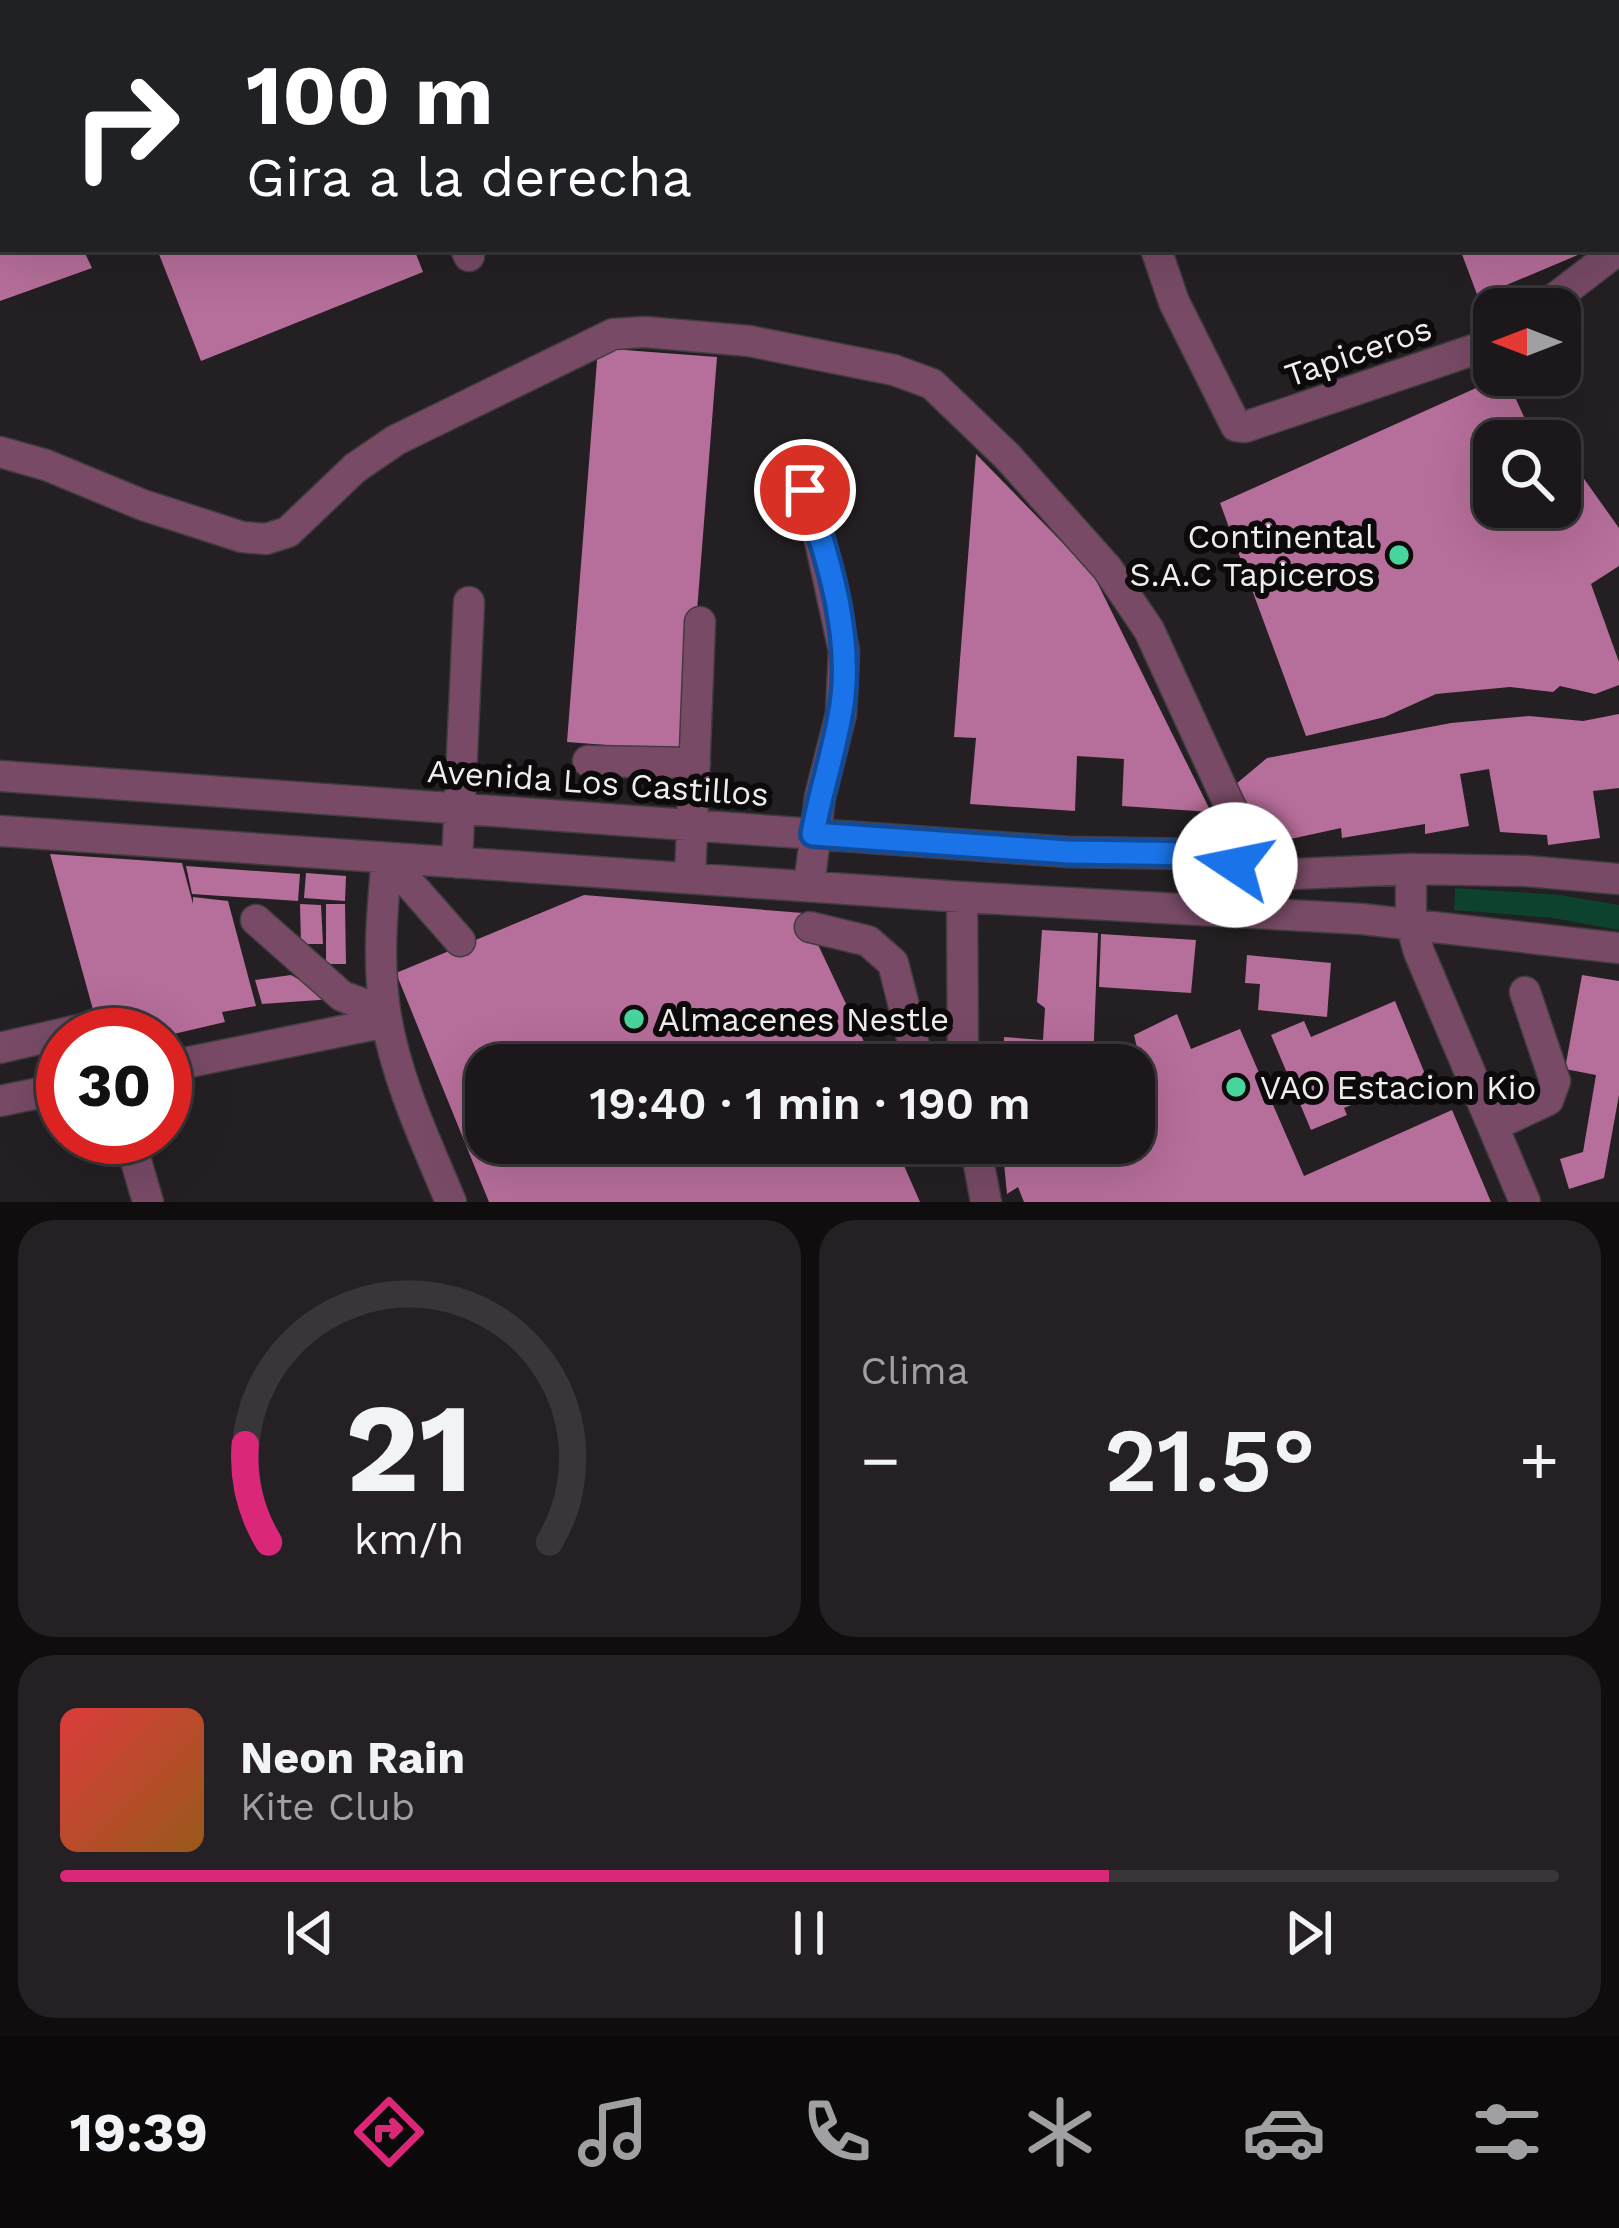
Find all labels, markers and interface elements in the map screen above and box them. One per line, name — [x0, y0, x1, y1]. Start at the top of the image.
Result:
text: 100 m — [246, 46, 493, 144]
icon: right — [48, 48, 204, 204]
text: Gira a la derecha — [246, 146, 692, 209]
north arrow — [1473, 288, 1581, 396]
map controls — [1473, 288, 1581, 528]
street label: Tapiceros — [1280, 308, 1437, 395]
button: search — [1473, 420, 1581, 528]
pin — [754, 439, 856, 541]
icon: arrive — [772, 457, 838, 523]
place label: Continental S.A.C Tapiceros — [1130, 517, 1375, 594]
marker: Continental S.A.C Tapiceros — [1386, 542, 1412, 568]
street label: Avenida Los Castillos — [426, 751, 770, 814]
position arrow — [1172, 802, 1298, 928]
place label: Almacenes Nestle — [658, 1000, 949, 1039]
marker: Almacenes Nestle — [621, 1006, 647, 1032]
speed limit sign: 30 — [36, 1008, 192, 1164]
place label: VAO Estacion Kio — [1260, 1068, 1536, 1107]
marker: VAO Estacion Kio — [1223, 1074, 1249, 1100]
text: 19:40 · 1 min · 190 m — [589, 1077, 1031, 1130]
text: Clima — [861, 1348, 969, 1393]
text: 21 — [345, 1375, 473, 1521]
text: 21.5° — [1104, 1407, 1316, 1513]
text: − — [861, 1422, 900, 1499]
text: + — [1519, 1422, 1559, 1499]
text: km/h — [354, 1513, 464, 1563]
text: Neon Rain — [240, 1731, 465, 1784]
text: Kite Club — [240, 1784, 415, 1829]
icon: previous — [277, 1900, 343, 1966]
icon: pause — [776, 1900, 842, 1966]
icon: next — [1276, 1900, 1342, 1966]
icon: directions — [347, 2090, 431, 2174]
icon: music — [571, 2090, 655, 2174]
icon: phone — [795, 2090, 879, 2174]
icon: climate — [1018, 2090, 1102, 2174]
icon: car — [1242, 2090, 1326, 2174]
icon: filters — [1465, 2090, 1549, 2174]
text: 19:39 — [70, 2101, 208, 2164]

